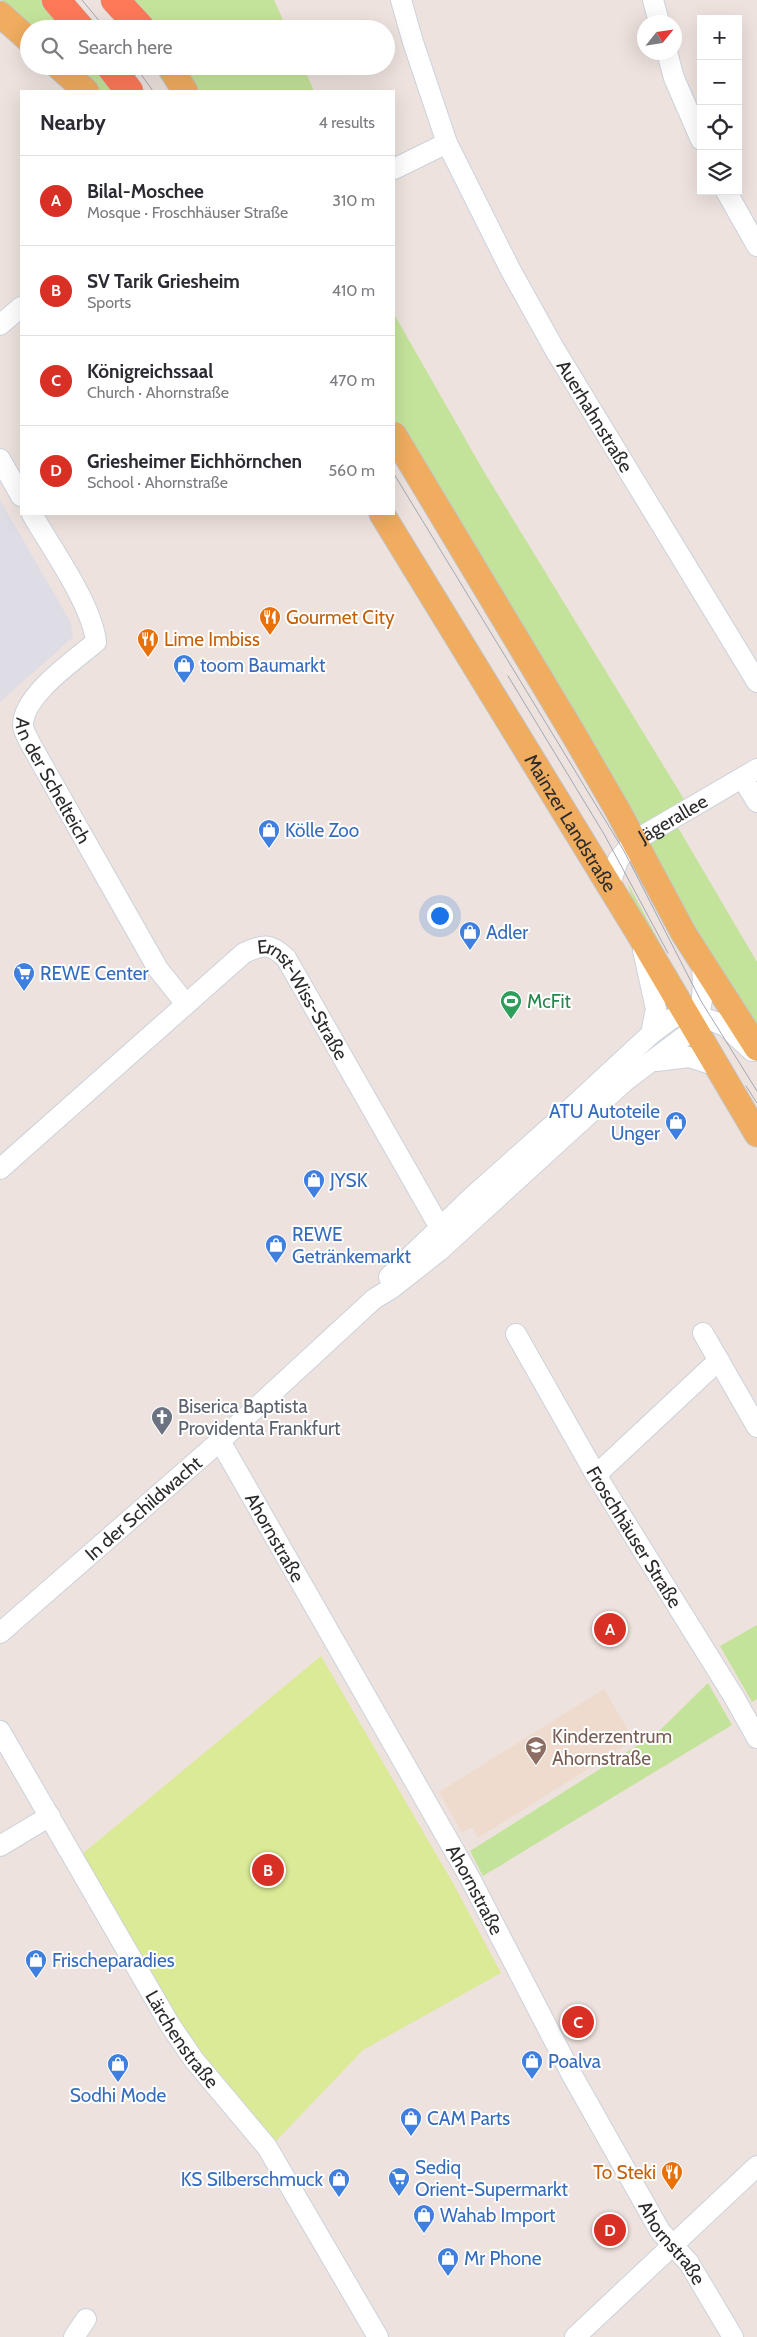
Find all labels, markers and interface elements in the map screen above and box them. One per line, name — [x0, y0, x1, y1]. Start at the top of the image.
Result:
north arrow — [637, 15, 682, 60]
map controls — [697, 15, 742, 195]
button: + — [697, 15, 742, 60]
search box — [20, 20, 395, 75]
icon: search — [38, 34, 66, 62]
text: Search here — [78, 36, 172, 59]
button: − — [697, 60, 742, 105]
button: locate — [697, 105, 742, 150]
text: Nearby — [40, 110, 106, 135]
text: 4 results — [318, 113, 375, 132]
button: layers — [697, 150, 742, 195]
text: Bilal-Moschee — [87, 180, 204, 203]
text: A — [51, 191, 61, 210]
text: 310 m — [332, 191, 375, 210]
text: Mosque · Froschhäuser Straße — [87, 203, 288, 222]
text: SV Tarik Griesheim — [87, 270, 240, 293]
text: B — [51, 281, 61, 300]
text: 410 m — [332, 281, 375, 300]
text: Sports — [87, 293, 131, 312]
street label: Auerhahnstraße — [552, 356, 638, 477]
text: Königreichssaal — [87, 360, 213, 383]
text: C — [51, 371, 61, 390]
text: 470 m — [329, 371, 375, 390]
text: Church · Ahornstraße — [87, 383, 229, 402]
text: Griesheimer Eichhörnchen — [87, 450, 302, 473]
text: D — [50, 461, 62, 480]
text: 560 m — [328, 461, 375, 480]
text: School · Ahornstraße — [87, 473, 228, 492]
restaurant icon: Gourmet City — [258, 605, 282, 636]
place label: Gourmet City — [286, 606, 395, 629]
restaurant icon: Lime Imbiss — [136, 627, 160, 658]
place label: Lime Imbiss — [164, 628, 260, 651]
shop icon: toom Baumarkt — [172, 653, 196, 684]
place label: toom Baumarkt — [200, 654, 326, 677]
street label: An der Schelteich — [11, 717, 96, 847]
street label: Mainzer Landstraße — [520, 750, 622, 896]
street label: Jägerallee — [633, 789, 712, 848]
shop icon: Kölle Zoo — [257, 818, 281, 849]
place label: Kölle Zoo — [285, 819, 359, 842]
your location — [427, 903, 453, 929]
shop icon: Adler — [458, 920, 482, 951]
place label: Adler — [486, 921, 528, 944]
street label: Ernst-Wiss-Straße — [256, 935, 353, 1064]
supermarket icon: REWE Center — [12, 961, 36, 992]
place label: REWE Center — [40, 962, 148, 985]
sports icon: McFit — [499, 989, 523, 1020]
place label: McFit — [527, 990, 571, 1013]
place label: ATU Autoteile Unger — [549, 1100, 660, 1145]
shop icon: ATU Autoteile Unger — [664, 1110, 688, 1141]
shop icon: JYSK — [302, 1168, 326, 1199]
place label: JYSK — [329, 1169, 368, 1192]
place label: REWE Getränkemarkt — [292, 1223, 412, 1268]
shop icon: REWE Getränkemarkt — [264, 1233, 288, 1264]
place label: Biserica Baptista Providenta Frankfurt — [178, 1395, 341, 1440]
church icon: Biserica Baptista Providenta Frankfurt — [150, 1405, 174, 1436]
street label: In der Schildwacht — [80, 1451, 207, 1565]
street label: Froschhäuser Straße — [582, 1462, 687, 1612]
street label: Ahornstraße — [241, 1489, 310, 1586]
pin: A — [594, 1610, 626, 1648]
place label: Kinderzentrum Ahornstraße — [552, 1725, 672, 1770]
school or university icon: Kinderzentrum Ahornstraße — [524, 1735, 548, 1766]
street label: Ahornstraße — [442, 1840, 509, 1939]
pin: B — [252, 1851, 284, 1889]
shop icon: Frischeparadies — [24, 1948, 48, 1979]
place label: Frischeparadies — [52, 1949, 175, 1972]
street label: Lärchenstraße — [141, 1986, 224, 2093]
pin: C — [562, 2003, 594, 2041]
shop icon: Poalva — [520, 2049, 544, 2080]
place label: Poalva — [548, 2050, 601, 2073]
shop icon: Sodhi Mode — [106, 2052, 130, 2083]
place label: Sodhi Mode — [70, 2084, 167, 2107]
shop icon: CAM Parts — [399, 2106, 423, 2137]
place label: CAM Parts — [427, 2107, 510, 2130]
place label: Sediq Orient-Supermarkt — [415, 2156, 568, 2201]
restaurant icon: To Steki — [660, 2160, 684, 2191]
place label: To Steki — [593, 2161, 656, 2184]
supermarket icon: Sediq Orient-Supermarkt — [387, 2166, 411, 2197]
shop icon: KS Silberschmuck — [327, 2167, 351, 2198]
place label: KS Silberschmuck — [181, 2168, 323, 2191]
street label: Ahornstraße — [634, 2197, 711, 2289]
shop icon: Wahab Import — [412, 2203, 436, 2234]
place label: Wahab Import — [440, 2204, 556, 2227]
pin: D — [594, 2211, 626, 2249]
shop icon: Mr Phone — [436, 2246, 460, 2277]
place label: Mr Phone — [464, 2247, 542, 2270]

